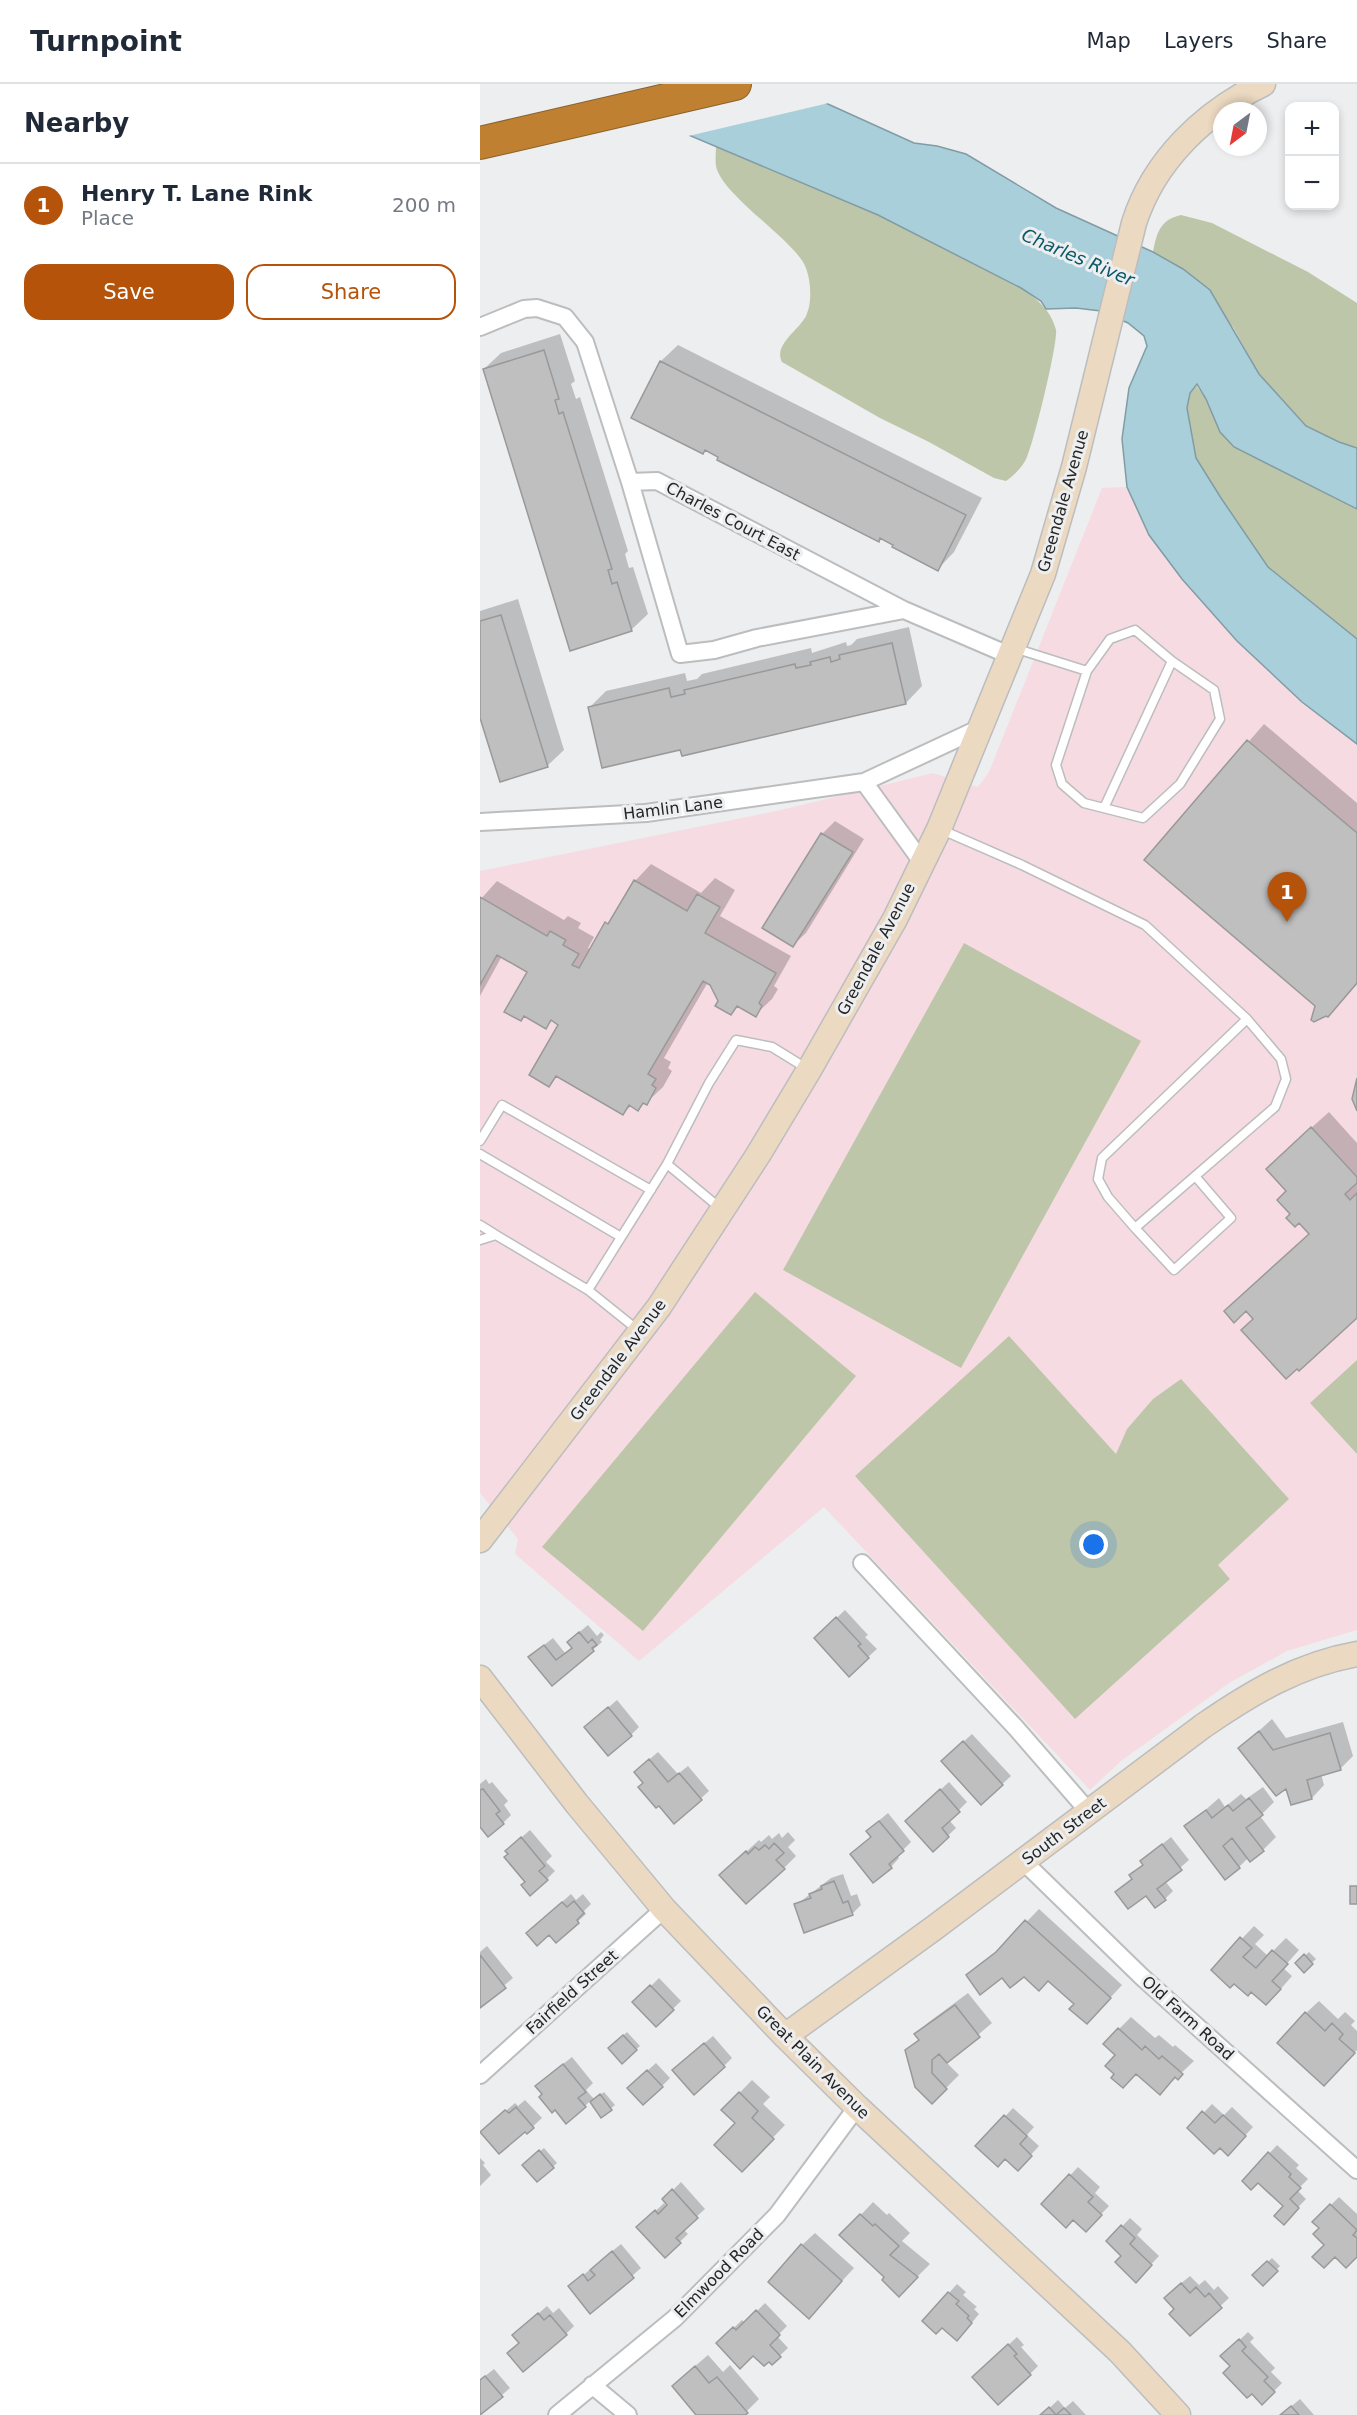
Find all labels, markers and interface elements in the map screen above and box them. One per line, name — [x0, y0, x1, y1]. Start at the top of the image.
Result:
text: Turnpoint — [30, 25, 182, 58]
text: Map — [1087, 29, 1131, 53]
text: Layers — [1164, 29, 1233, 53]
text: Share — [1266, 29, 1327, 53]
north arrow — [1213, 102, 1267, 156]
map controls — [1285, 102, 1339, 210]
button: + — [1285, 102, 1339, 156]
text: Nearby — [24, 108, 129, 138]
button: − — [1285, 156, 1339, 210]
text: Henry T. Lane Rink — [81, 181, 312, 206]
text: 1 — [37, 193, 50, 217]
text: 200 m — [392, 193, 456, 217]
text: Place — [81, 206, 134, 230]
water label: Charles River — [1019, 224, 1139, 291]
button: Save — [24, 264, 234, 320]
button: Share — [246, 264, 456, 320]
street label: Greendale Avenue — [1034, 428, 1092, 574]
street label: Charles Court East — [663, 478, 803, 564]
street label: Hamlin Lane — [622, 792, 724, 824]
pin: 1 — [1268, 872, 1306, 922]
street label: Greendale Avenue — [833, 880, 919, 1018]
street label: Greendale Avenue — [566, 1295, 670, 1425]
your location — [1079, 1530, 1108, 1559]
street label: South Street — [1018, 1793, 1110, 1869]
street label: Fairfield Street — [522, 1946, 622, 2038]
street label: Old Farm Road — [1138, 1972, 1238, 2064]
street label: Great Plain Avenue — [752, 2001, 874, 2123]
street label: Elmwood Road — [670, 2224, 768, 2322]

